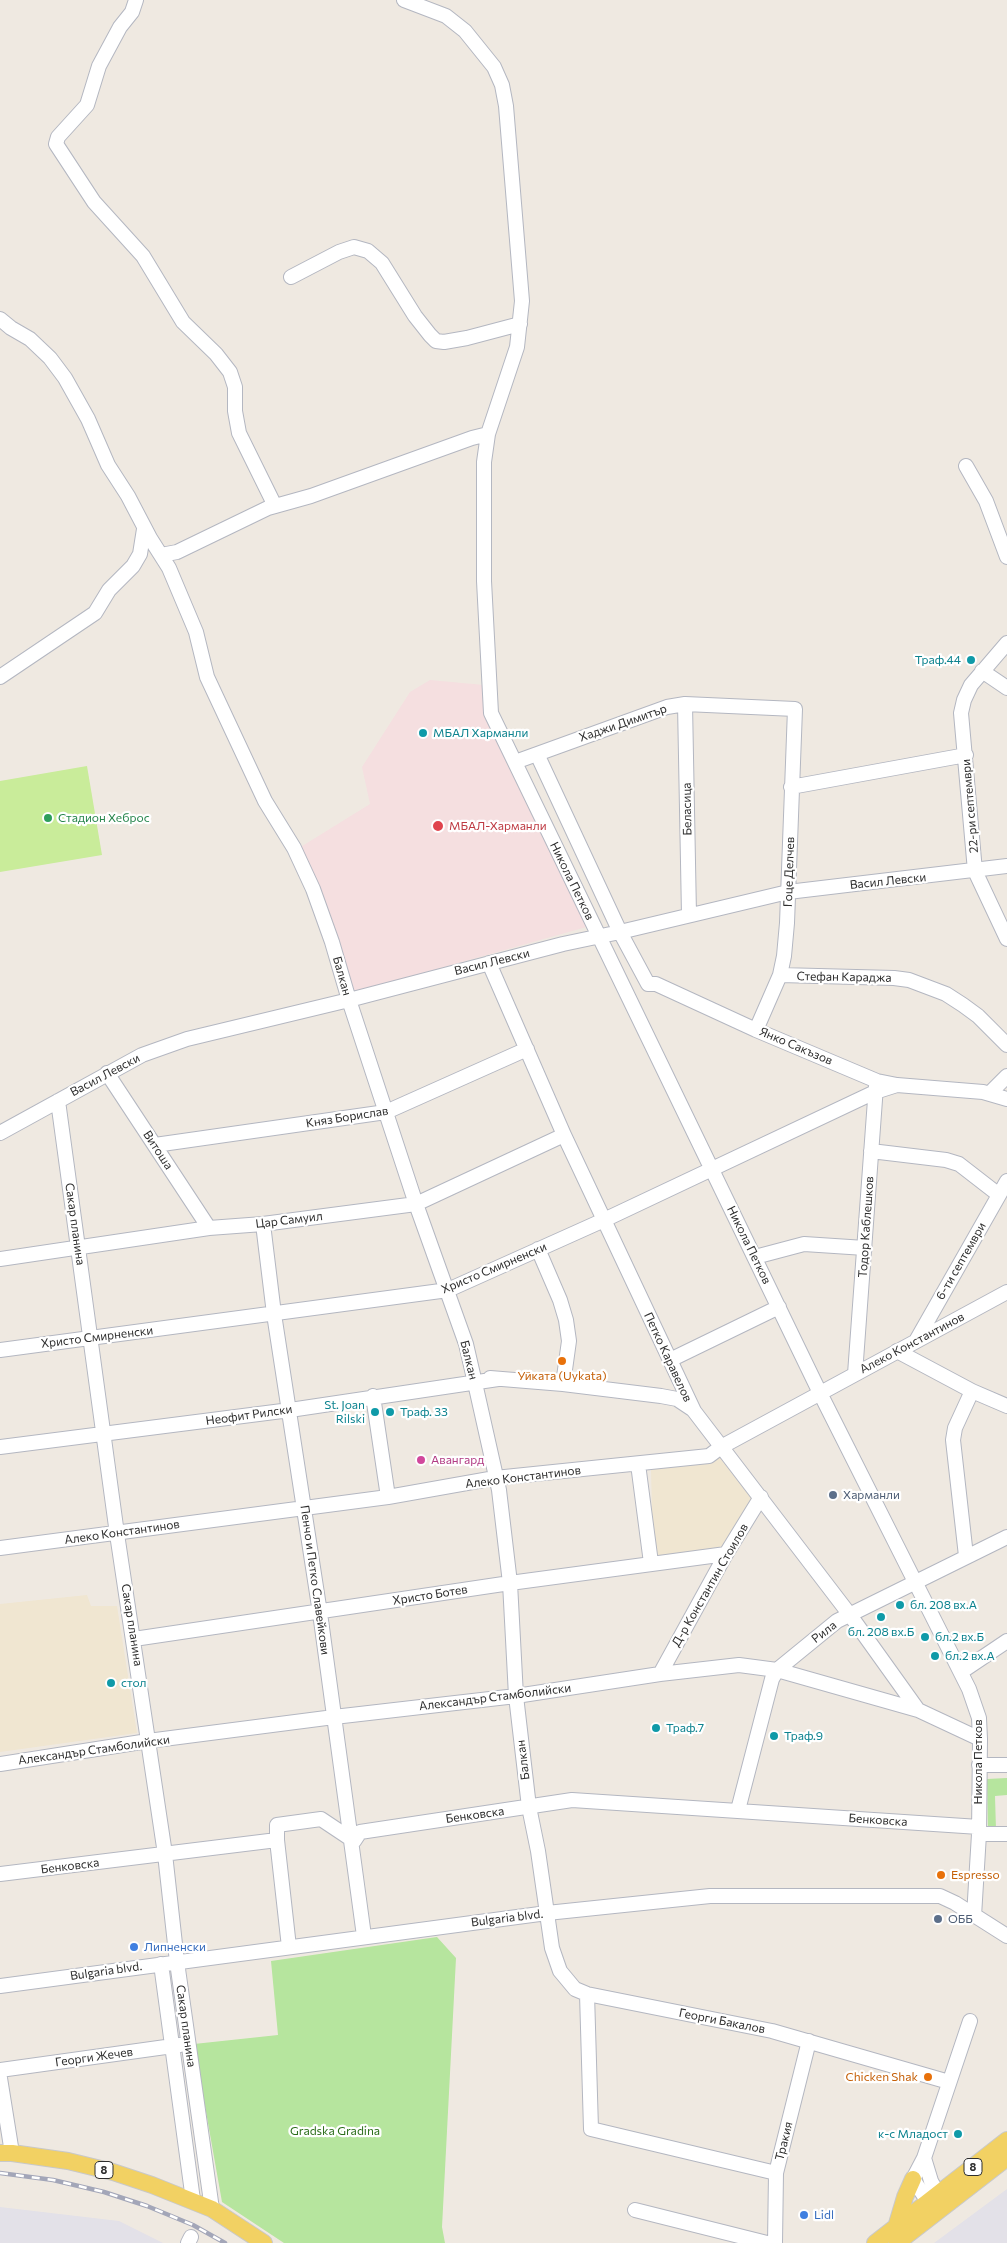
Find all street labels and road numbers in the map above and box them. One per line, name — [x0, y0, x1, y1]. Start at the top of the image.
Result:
street label: Хаджи Димитър — [577, 701, 669, 745]
street label: 22-ри септември — [959, 758, 981, 854]
street label: Беласица — [679, 782, 695, 836]
street label: Гоце Делчев — [781, 837, 797, 907]
street label: Никола Петков — [547, 840, 597, 922]
street label: Васил Левски — [849, 870, 927, 892]
street label: Васил Левски — [453, 946, 531, 978]
street label: Балкан — [330, 955, 354, 997]
street label: Стефан Караджа — [796, 969, 892, 985]
street label: Янко Сакъзов — [757, 1024, 835, 1068]
street label: Васил Левски — [68, 1051, 142, 1099]
street label: Княз Борислав — [305, 1103, 389, 1131]
street label: Витоша — [140, 1128, 176, 1172]
street label: Тодор Каблешков — [855, 1176, 877, 1278]
street label: Сакар планина — [62, 1182, 88, 1266]
street label: Никола Петков — [724, 1204, 774, 1286]
street label: Цар Самуил — [255, 1209, 323, 1231]
street label: 6-ти септември — [933, 1220, 989, 1302]
street label: Христо Смирненски — [439, 1239, 549, 1297]
street label: Алеко Константинов — [857, 1309, 967, 1377]
street label: Петко Каравелов — [641, 1310, 695, 1404]
street label: Христо Смирненски — [40, 1323, 154, 1351]
street label: Балкан — [457, 1339, 481, 1381]
street label: Неофит Рилски — [205, 1402, 293, 1428]
street label: Алеко Константинов — [464, 1463, 582, 1491]
street label: Пенчо и Петко Славейкови — [297, 1504, 333, 1656]
street label: Алеко Константинов — [63, 1517, 181, 1547]
street label: Д-р Константин Стоилов — [669, 1521, 751, 1649]
street label: Христо Ботев — [391, 1582, 469, 1608]
street label: Сакар планина — [118, 1583, 146, 1667]
street label: Рила — [809, 1618, 839, 1646]
street label: Александър Стамболийски — [418, 1681, 572, 1713]
street label: Никола Петков — [971, 1719, 985, 1805]
street label: Александър Стамболийски — [17, 1732, 171, 1768]
street label: Балкан — [513, 1739, 533, 1781]
street label: Бенковска — [445, 1804, 505, 1826]
street label: Бенковска — [848, 1811, 908, 1829]
street label: Бенковска — [40, 1855, 100, 1877]
street label: Bulgaria blvd. — [470, 1906, 544, 1930]
street label: Bulgaria blvd. — [69, 1959, 143, 1983]
street label: Сакар планина — [173, 1984, 199, 2068]
street label: Георги Бакалов — [678, 2006, 766, 2036]
street label: Георги Жечев — [54, 2044, 134, 2070]
street label: Тракия — [772, 2120, 796, 2162]
road number: 8 — [964, 2158, 982, 2176]
road number: 8 — [95, 2162, 113, 2178]

